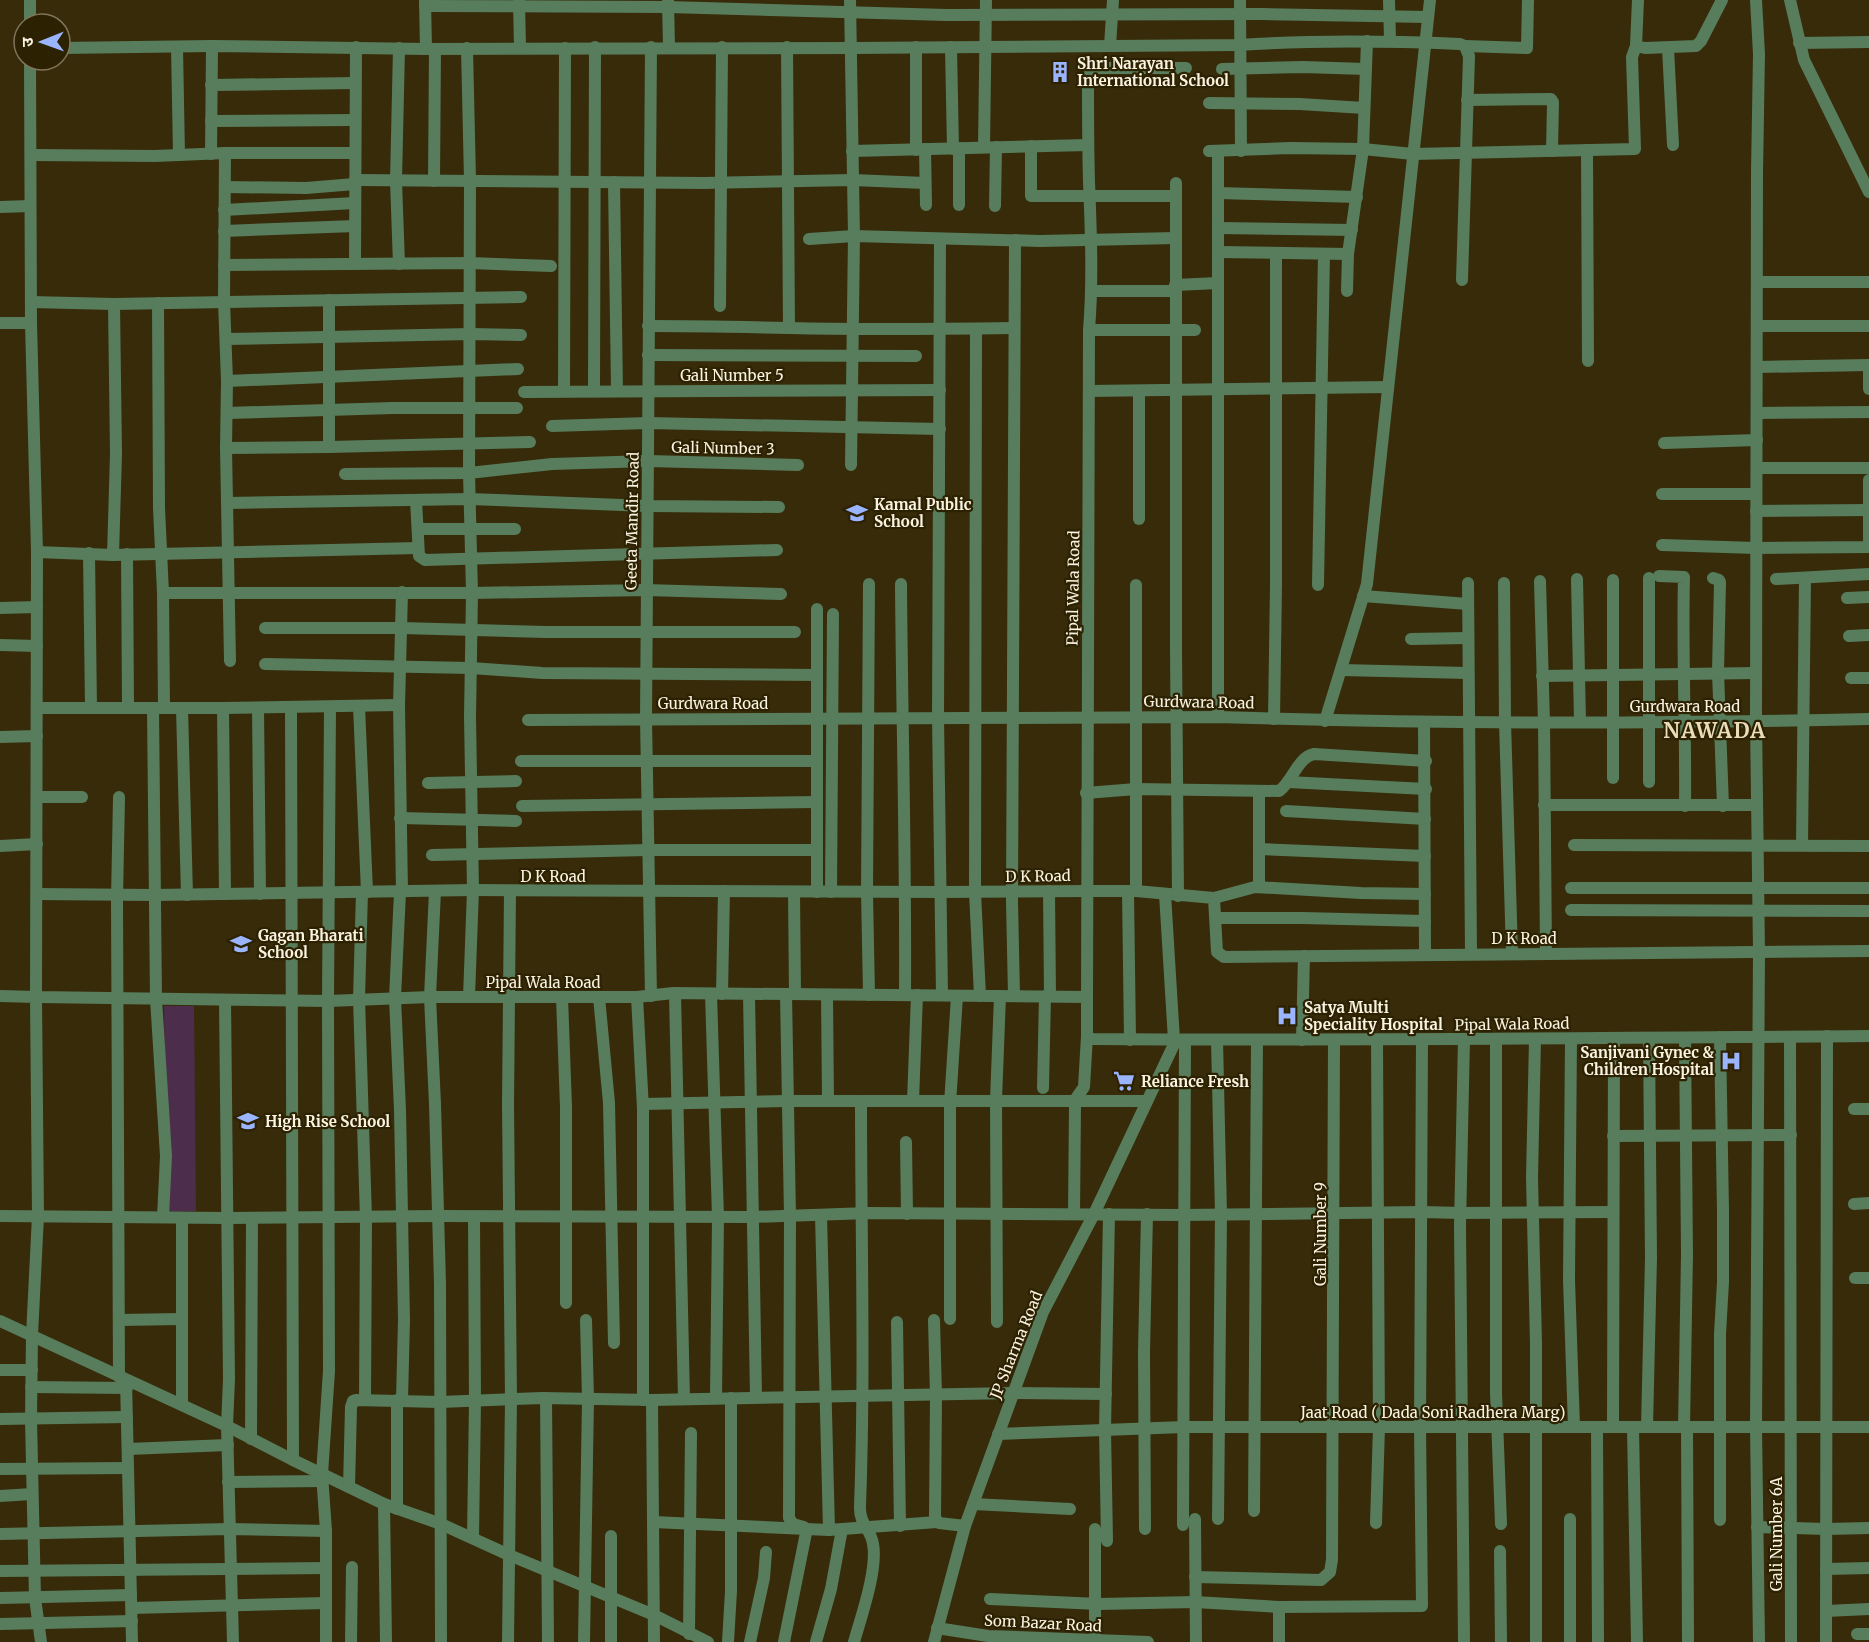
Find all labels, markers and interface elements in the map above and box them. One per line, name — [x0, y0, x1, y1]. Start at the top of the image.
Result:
north arrow — [12, 12, 72, 72]
text: उ — [17, 37, 37, 47]
place label: Shri Narayan International School — [1077, 54, 1229, 90]
building icon: Shri Narayan International School — [1048, 60, 1072, 84]
street label: Gali Number 5 — [680, 366, 784, 385]
street label: Gali Number 3 — [671, 438, 775, 458]
street label: Geeta Mandir Road — [621, 452, 643, 590]
place label: Kamal Public School — [874, 495, 972, 531]
school or university icon: Kamal Public School — [845, 501, 869, 525]
street label: Pipal Wala Road — [1062, 530, 1084, 646]
street label: Gurdwara Road — [1143, 692, 1255, 712]
street label: Gurdwara Road — [658, 694, 768, 713]
street label: Gurdwara Road — [1630, 697, 1740, 716]
district label: NAWADA — [1663, 717, 1767, 744]
street label: D K Road — [1005, 866, 1071, 886]
street label: D K Road — [520, 867, 586, 886]
place label: Gagan Bharati School — [258, 926, 364, 962]
street label: D K Road — [1491, 929, 1557, 948]
school or university icon: Gagan Bharati School — [229, 932, 253, 956]
street label: Pipal Wala Road — [485, 973, 601, 992]
place label: Satya Multi Speciality Hospital — [1304, 998, 1443, 1034]
hospital icon: Satya Multi Speciality Hospital — [1275, 1004, 1299, 1028]
street label: Pipal Wala Road — [1454, 1013, 1570, 1035]
place label: Sanjivani Gynec & Children Hospital — [1580, 1043, 1715, 1079]
hospital icon: Sanjivani Gynec & Children Hospital — [1719, 1049, 1743, 1073]
supermarket icon: Reliance Fresh — [1112, 1069, 1136, 1093]
place label: Reliance Fresh — [1141, 1072, 1249, 1091]
school or university icon: High Rise School — [236, 1109, 260, 1133]
place label: High Rise School — [265, 1112, 390, 1131]
street label: Gali Number 9 — [1311, 1182, 1330, 1286]
street label: JP Sharma Road — [985, 1288, 1046, 1403]
street label: Jaat Road ( Dada Soni Radhera Marg) — [1300, 1403, 1565, 1422]
street label: Gali Number 6A — [1767, 1476, 1786, 1591]
street label: Som Bazar Road — [984, 1610, 1102, 1636]

